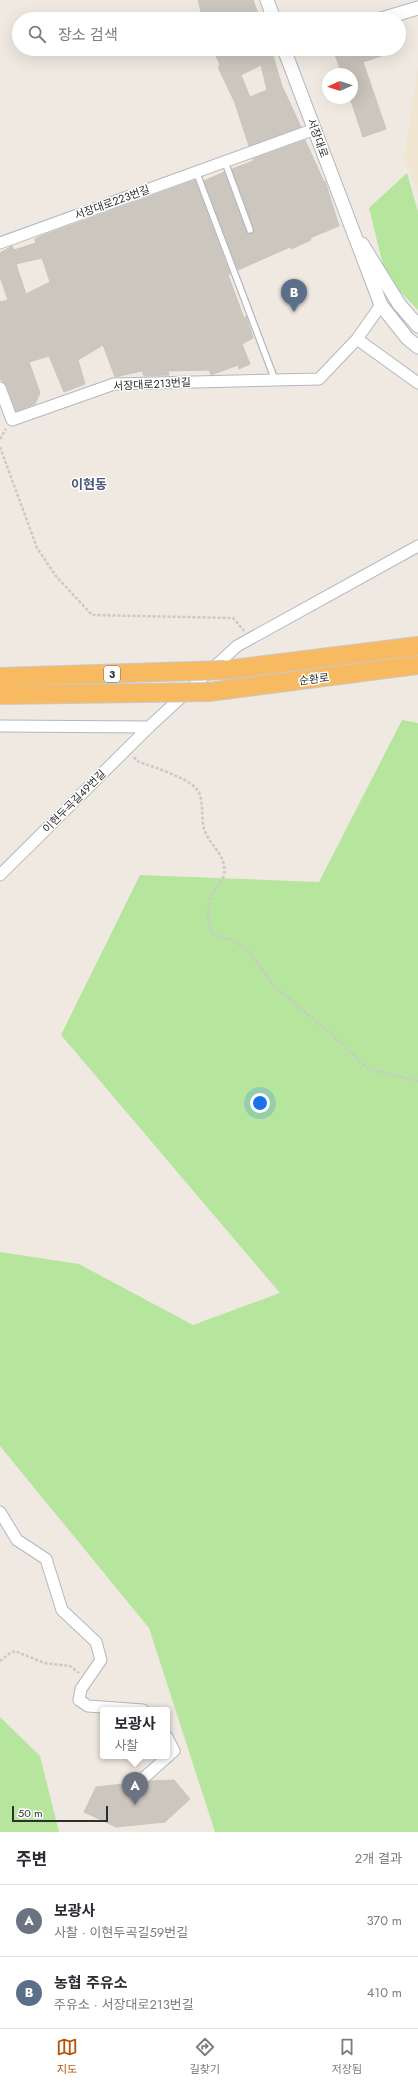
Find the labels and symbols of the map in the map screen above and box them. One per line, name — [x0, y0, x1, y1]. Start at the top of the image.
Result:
north arrow — [322, 68, 358, 104]
street label: 서장대로 — [304, 116, 332, 160]
street label: 서장대로223번길 — [72, 181, 152, 223]
pin: B — [281, 279, 307, 312]
street label: 서장대로213번길 — [113, 374, 191, 394]
district label: 이현동 — [71, 475, 107, 494]
road number: 3 — [104, 666, 120, 682]
street label: 순환로 — [298, 669, 330, 689]
street label: 이현두곡길49번길 — [39, 766, 109, 836]
your location — [250, 1093, 270, 1113]
pin: A — [122, 1772, 148, 1805]
scale bar — [12, 1804, 108, 1823]

